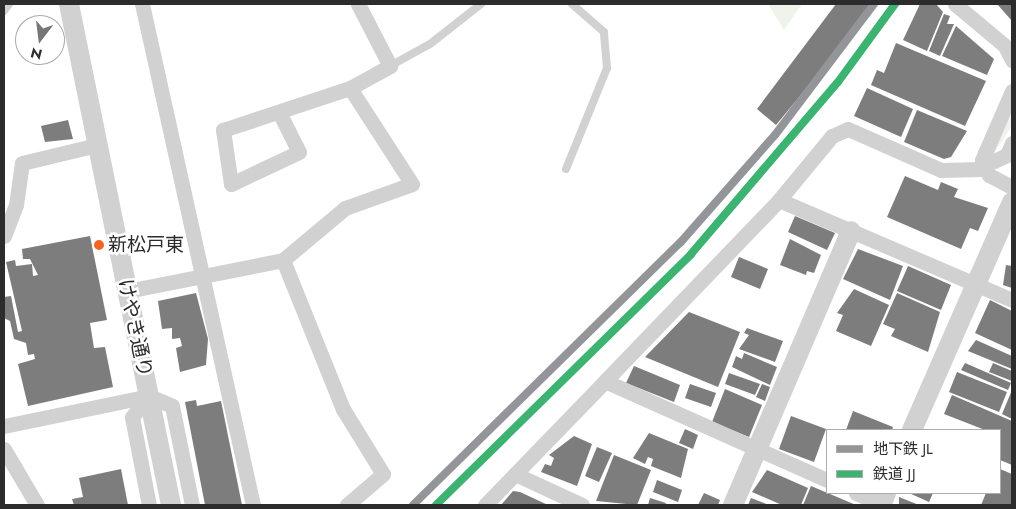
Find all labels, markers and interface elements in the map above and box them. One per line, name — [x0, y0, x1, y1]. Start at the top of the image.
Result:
north arrow — [15, 15, 65, 65]
text: N — [28, 42, 44, 65]
place label: 新松戸東 — [108, 234, 184, 256]
marker: 新松戸東 — [94, 240, 104, 250]
street label: けやき通り — [113, 277, 157, 379]
legend — [826, 429, 1001, 494]
text: 地下鉄 JL — [873, 438, 933, 460]
text: 鉄道 JJ — [873, 463, 916, 485]

